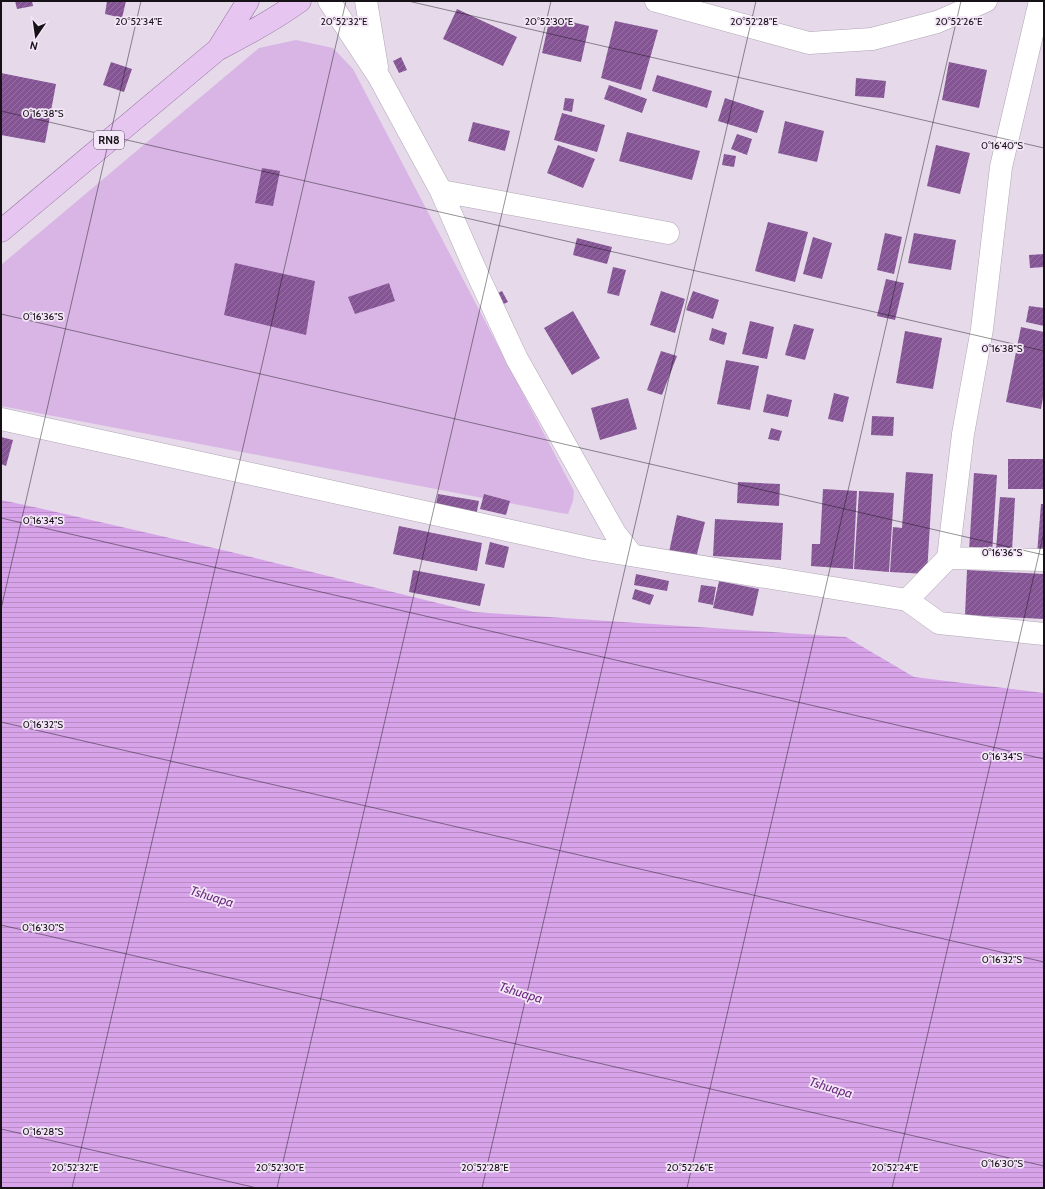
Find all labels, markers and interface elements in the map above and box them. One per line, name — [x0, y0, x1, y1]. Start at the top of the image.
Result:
text: 20°52'34"E — [115, 15, 163, 28]
text: 20°52'32"E — [321, 15, 368, 28]
text: 20°52'30"E — [525, 15, 574, 28]
text: 20°52'28"E — [730, 15, 778, 28]
text: 20°52'26"E — [935, 15, 983, 28]
north arrow — [16, 16, 56, 56]
text: N — [28, 38, 39, 53]
text: 0°16'38"S — [22, 107, 64, 120]
road number: RN8 — [94, 131, 124, 149]
text: 0°16'40"S — [981, 139, 1023, 152]
text: 0°16'36"S — [23, 310, 64, 323]
text: 0°16'38"S — [981, 342, 1023, 355]
text: 0°16'34"S — [23, 514, 63, 527]
text: 0°16'36"S — [982, 546, 1023, 559]
text: 0°16'32"S — [23, 718, 63, 731]
text: 0°16'34"S — [982, 750, 1022, 763]
water label: Tshuapa — [188, 882, 236, 910]
text: 0°16'30"S — [22, 921, 64, 934]
text: 0°16'32"S — [982, 953, 1022, 966]
water label: Tshuapa — [497, 978, 545, 1006]
water label: Tshuapa — [807, 1073, 855, 1101]
text: 0°16'28"S — [23, 1125, 64, 1138]
text: 0°16'30"S — [981, 1157, 1023, 1170]
text: 20°52'32"E — [52, 1161, 99, 1174]
text: 20°52'30"E — [256, 1161, 305, 1174]
text: 20°52'28"E — [461, 1161, 509, 1174]
text: 20°52'26"E — [666, 1161, 714, 1174]
text: 20°52'24"E — [871, 1161, 919, 1174]

